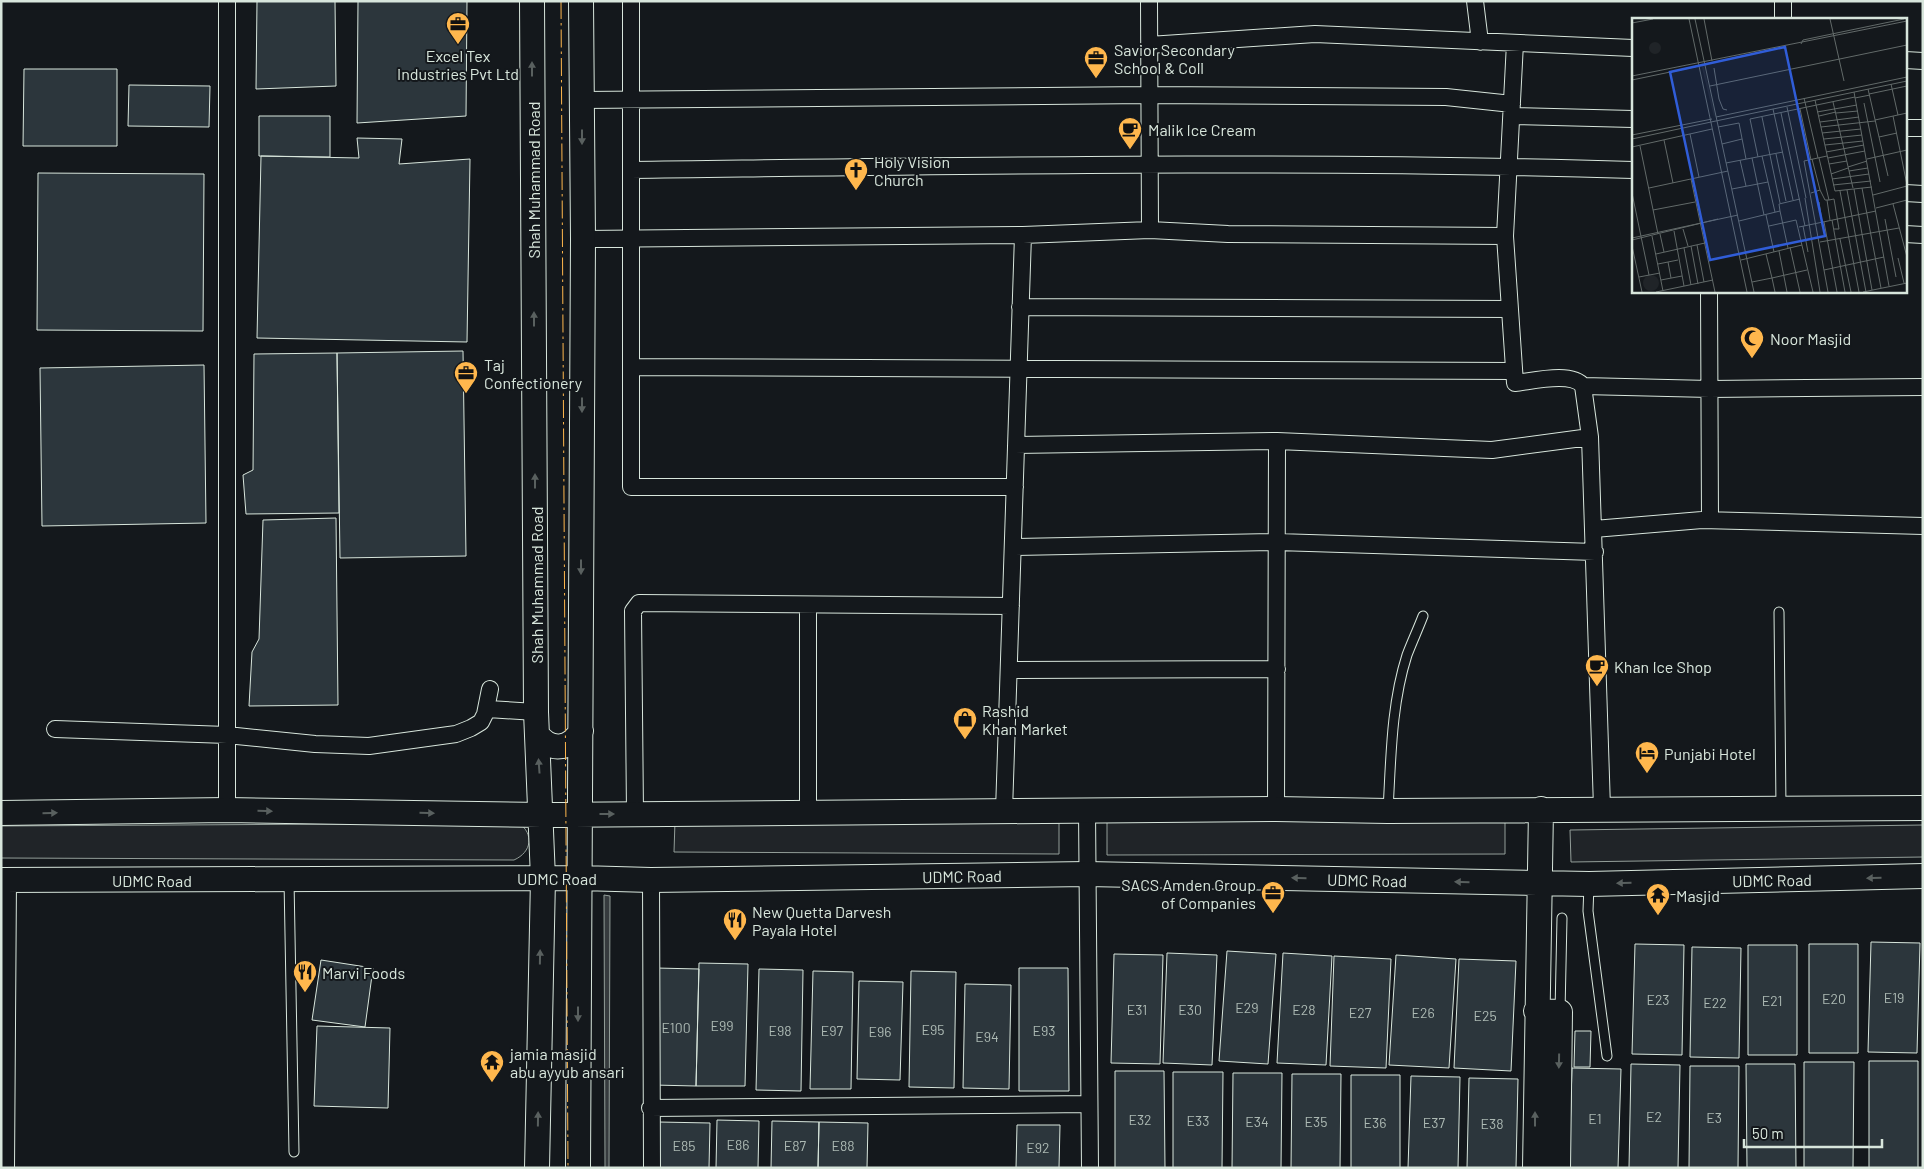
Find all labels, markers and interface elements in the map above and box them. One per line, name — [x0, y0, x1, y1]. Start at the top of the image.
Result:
office icon: Excel Tex Industries Pvt Ltd — [445, 11, 471, 45]
inset map — [1632, 18, 1906, 292]
place label: Savior Secondary School & Coll — [1114, 40, 1235, 77]
office icon: Savior Secondary School & Coll — [1083, 45, 1109, 79]
place label: Excel Tex Industries Pvt Ltd — [397, 46, 519, 83]
one-way arrow — [528, 61, 536, 77]
street label: Shah Muhammad Road — [524, 102, 543, 258]
cafe icon: Malik Ice Cream — [1117, 116, 1143, 150]
place label: Malik Ice Cream — [1148, 120, 1256, 139]
one-way arrow — [578, 130, 586, 146]
place label: Holy Vision Church — [874, 152, 950, 189]
church icon: Holy Vision Church — [843, 157, 869, 191]
one-way arrow — [530, 311, 538, 327]
mosque icon: Noor Masjid — [1739, 325, 1765, 359]
place label: Noor Masjid — [1770, 329, 1851, 348]
place label: Taj Confectionery — [484, 355, 583, 392]
office icon: Taj Confectionery — [453, 360, 479, 394]
one-way arrow — [578, 397, 586, 413]
one-way arrow — [531, 473, 539, 489]
street label: Shah Muhammad Road — [527, 507, 546, 663]
one-way arrow — [577, 560, 585, 576]
cafe icon: Khan Ice Shop — [1584, 653, 1610, 687]
place label: Khan Ice Shop — [1614, 657, 1712, 676]
place label: Rashid Khan Market — [982, 701, 1068, 738]
shop icon: Rashid Khan Market — [952, 706, 978, 740]
hotel icon: Punjabi Hotel — [1634, 740, 1660, 774]
place label: Punjabi Hotel — [1664, 744, 1756, 763]
one-way arrow — [534, 758, 542, 774]
one-way arrow — [257, 807, 273, 815]
one-way arrow — [42, 809, 58, 817]
one-way arrow — [420, 809, 436, 817]
one-way arrow — [600, 810, 616, 818]
street label: UDMC Road — [922, 866, 1002, 886]
street label: UDMC Road — [517, 869, 597, 888]
street label: UDMC Road — [1327, 870, 1407, 890]
street label: UDMC Road — [1732, 870, 1812, 890]
street label: UDMC Road — [112, 871, 192, 890]
one-way arrow — [1291, 874, 1307, 882]
one-way arrow — [1866, 874, 1882, 882]
place label: SACS Amden Group of Companies — [1121, 875, 1256, 912]
one-way arrow — [1453, 877, 1469, 885]
one-way arrow — [1616, 879, 1632, 887]
office icon: SACS Amden Group of Companies — [1260, 880, 1286, 914]
temple icon: Masjid — [1645, 882, 1671, 916]
place label: Masjid — [1676, 886, 1720, 905]
place label: New Quetta Darvesh Payala Hotel — [752, 902, 891, 939]
restaurant icon: New Quetta Darvesh Payala Hotel — [722, 907, 748, 941]
one-way arrow — [537, 948, 545, 964]
restaurant icon: Marvi Foods — [292, 959, 318, 993]
place label: Marvi Foods — [322, 963, 405, 982]
house number: E19 — [1884, 989, 1904, 1006]
house number: E20 — [1822, 990, 1846, 1007]
house number: E23 — [1646, 991, 1670, 1008]
house number: E21 — [1762, 992, 1782, 1009]
house number: E22 — [1703, 994, 1727, 1011]
house number: E29 — [1235, 999, 1259, 1016]
house number: E31 — [1127, 1001, 1147, 1018]
house number: E30 — [1178, 1001, 1202, 1018]
house number: E28 — [1292, 1001, 1316, 1018]
house number: E27 — [1349, 1004, 1372, 1021]
house number: E26 — [1411, 1004, 1435, 1021]
one-way arrow — [574, 1006, 582, 1022]
house number: E25 — [1473, 1007, 1497, 1024]
house number: E99 — [710, 1017, 734, 1034]
house number: E100 — [661, 1019, 691, 1036]
house number: E95 — [922, 1021, 944, 1038]
house number: E98 — [768, 1022, 792, 1039]
house number: E97 — [821, 1022, 844, 1039]
house number: E93 — [1033, 1022, 1055, 1039]
house number: E96 — [869, 1023, 891, 1040]
house number: E94 — [975, 1028, 999, 1045]
place label: jamia masjid abu ayyub ansari — [509, 1044, 625, 1081]
temple icon: jamia masjid abu ayyub ansari — [479, 1049, 505, 1083]
one-way arrow — [1555, 1053, 1563, 1069]
house number: E2 — [1646, 1108, 1662, 1125]
house number: E3 — [1706, 1109, 1722, 1126]
house number: E1 — [1588, 1110, 1602, 1127]
one-way arrow — [534, 1111, 542, 1127]
house number: E32 — [1128, 1111, 1152, 1128]
one-way arrow — [1531, 1111, 1539, 1127]
house number: E33 — [1187, 1112, 1209, 1129]
house number: E34 — [1245, 1113, 1269, 1130]
house number: E35 — [1305, 1113, 1327, 1130]
house number: E36 — [1364, 1114, 1386, 1131]
house number: E37 — [1423, 1114, 1446, 1131]
house number: E38 — [1481, 1115, 1503, 1132]
scale bar — [1744, 1116, 1882, 1148]
text: 50 m — [1752, 1124, 1784, 1142]
house number: E86 — [727, 1136, 749, 1153]
house number: E85 — [673, 1137, 695, 1154]
house number: E87 — [784, 1137, 807, 1154]
house number: E88 — [831, 1137, 855, 1154]
house number: E92 — [1026, 1139, 1050, 1156]

